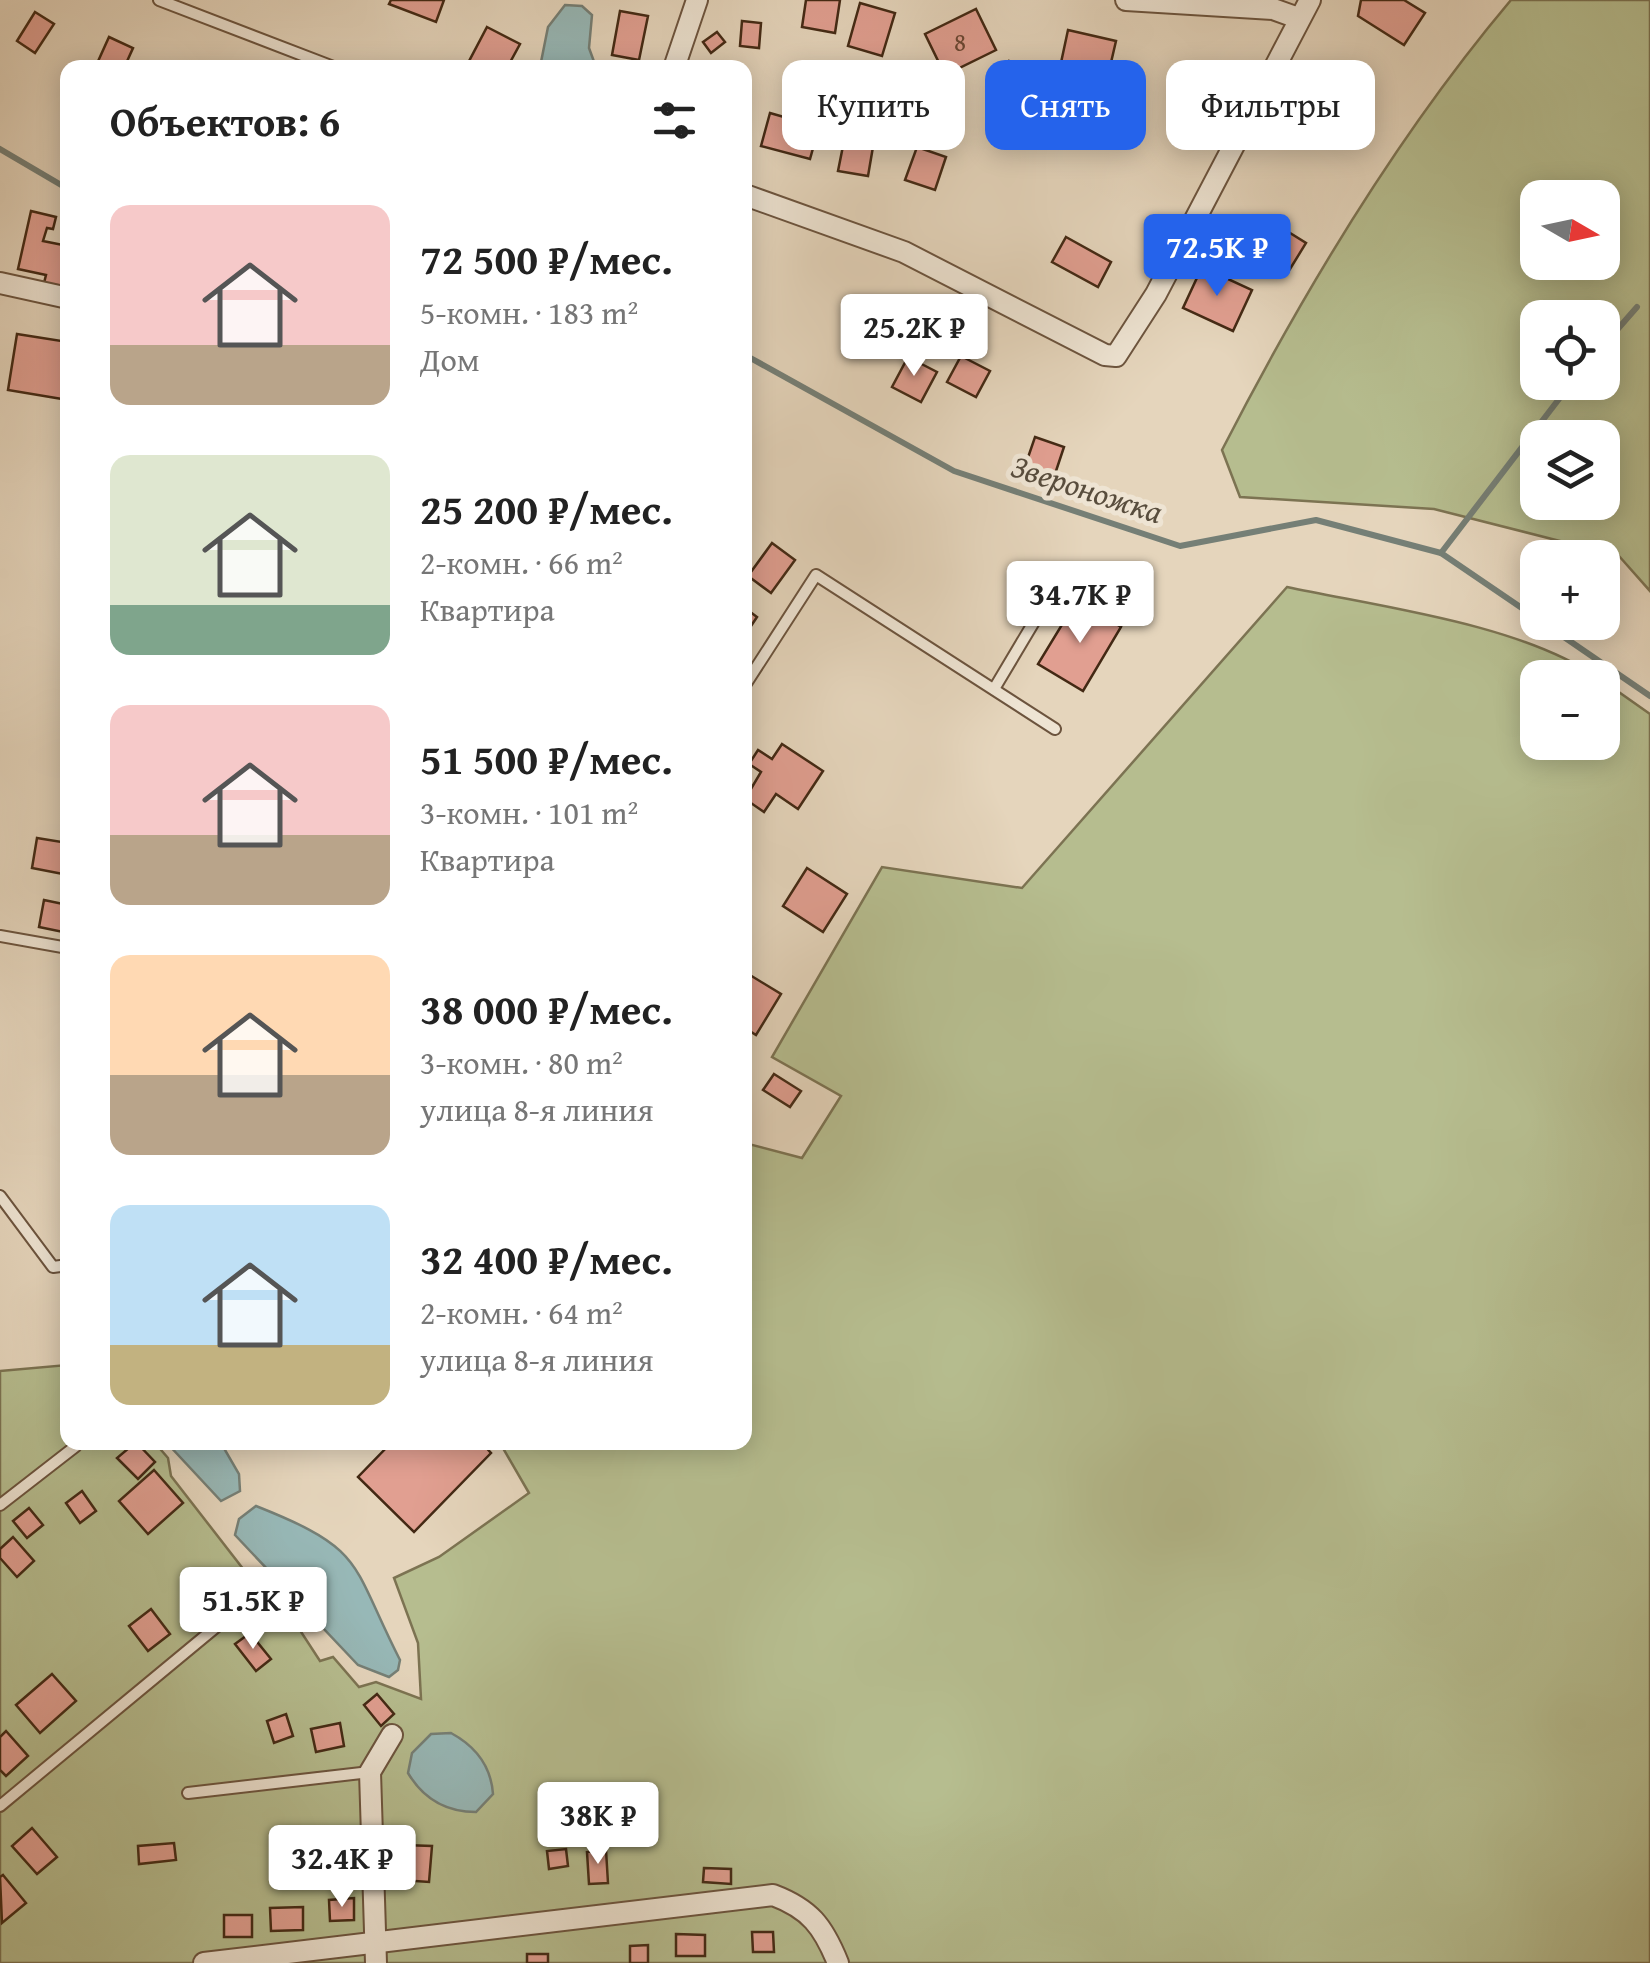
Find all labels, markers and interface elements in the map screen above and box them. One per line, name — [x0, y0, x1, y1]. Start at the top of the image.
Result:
house number: 8 — [954, 24, 966, 60]
chip: Купить — [782, 60, 965, 150]
chip: Снять — [985, 60, 1146, 150]
chip: Фильтры — [1166, 60, 1375, 150]
text: Объектов: 6 — [110, 90, 340, 151]
icon: filters — [647, 93, 702, 148]
north arrow — [1520, 180, 1620, 280]
map controls — [1520, 180, 1620, 760]
pin: 72.5K ₽ — [1125, 214, 1309, 299]
text: 72.5K ₽ — [1166, 223, 1268, 270]
text: 72 500 ₽/мес. — [420, 228, 673, 289]
icon: home — [190, 245, 310, 365]
text: 5-комн. · 183 m² — [420, 289, 638, 336]
pin: 25.2K ₽ — [822, 294, 1006, 379]
button: locate — [1520, 300, 1620, 400]
text: 25.2K ₽ — [863, 303, 965, 350]
text: Дом — [420, 336, 480, 383]
button: layers — [1520, 420, 1620, 520]
water label: Звероножка — [1005, 442, 1169, 535]
text: 25 200 ₽/мес. — [420, 478, 673, 539]
icon: home — [190, 495, 310, 615]
text: 2-комн. · 66 m² — [420, 539, 623, 586]
button: + — [1520, 540, 1620, 640]
pin: 34.7K ₽ — [988, 561, 1172, 646]
text: 34.7K ₽ — [1029, 570, 1131, 617]
text: Квартира — [420, 586, 555, 633]
button: − — [1520, 660, 1620, 760]
text: 51 500 ₽/мес. — [420, 728, 673, 789]
icon: home — [190, 745, 310, 865]
text: 3-комн. · 101 m² — [420, 789, 638, 836]
text: Квартира — [420, 836, 555, 883]
text: 38 000 ₽/мес. — [420, 978, 673, 1039]
icon: home — [190, 995, 310, 1115]
text: 3-комн. · 80 m² — [420, 1039, 623, 1086]
text: улица 8-я линия — [420, 1086, 654, 1133]
text: 32 400 ₽/мес. — [420, 1228, 673, 1289]
icon: home — [190, 1245, 310, 1365]
text: 2-комн. · 64 m² — [420, 1289, 623, 1336]
text: улица 8-я линия — [420, 1336, 654, 1383]
pin: 51.5K ₽ — [161, 1567, 345, 1652]
text: 51.5K ₽ — [202, 1576, 304, 1623]
pin: 38K ₽ — [528, 1782, 668, 1867]
text: 38K ₽ — [560, 1791, 637, 1838]
pin: 32.4K ₽ — [250, 1825, 434, 1910]
text: 32.4K ₽ — [291, 1834, 393, 1881]

